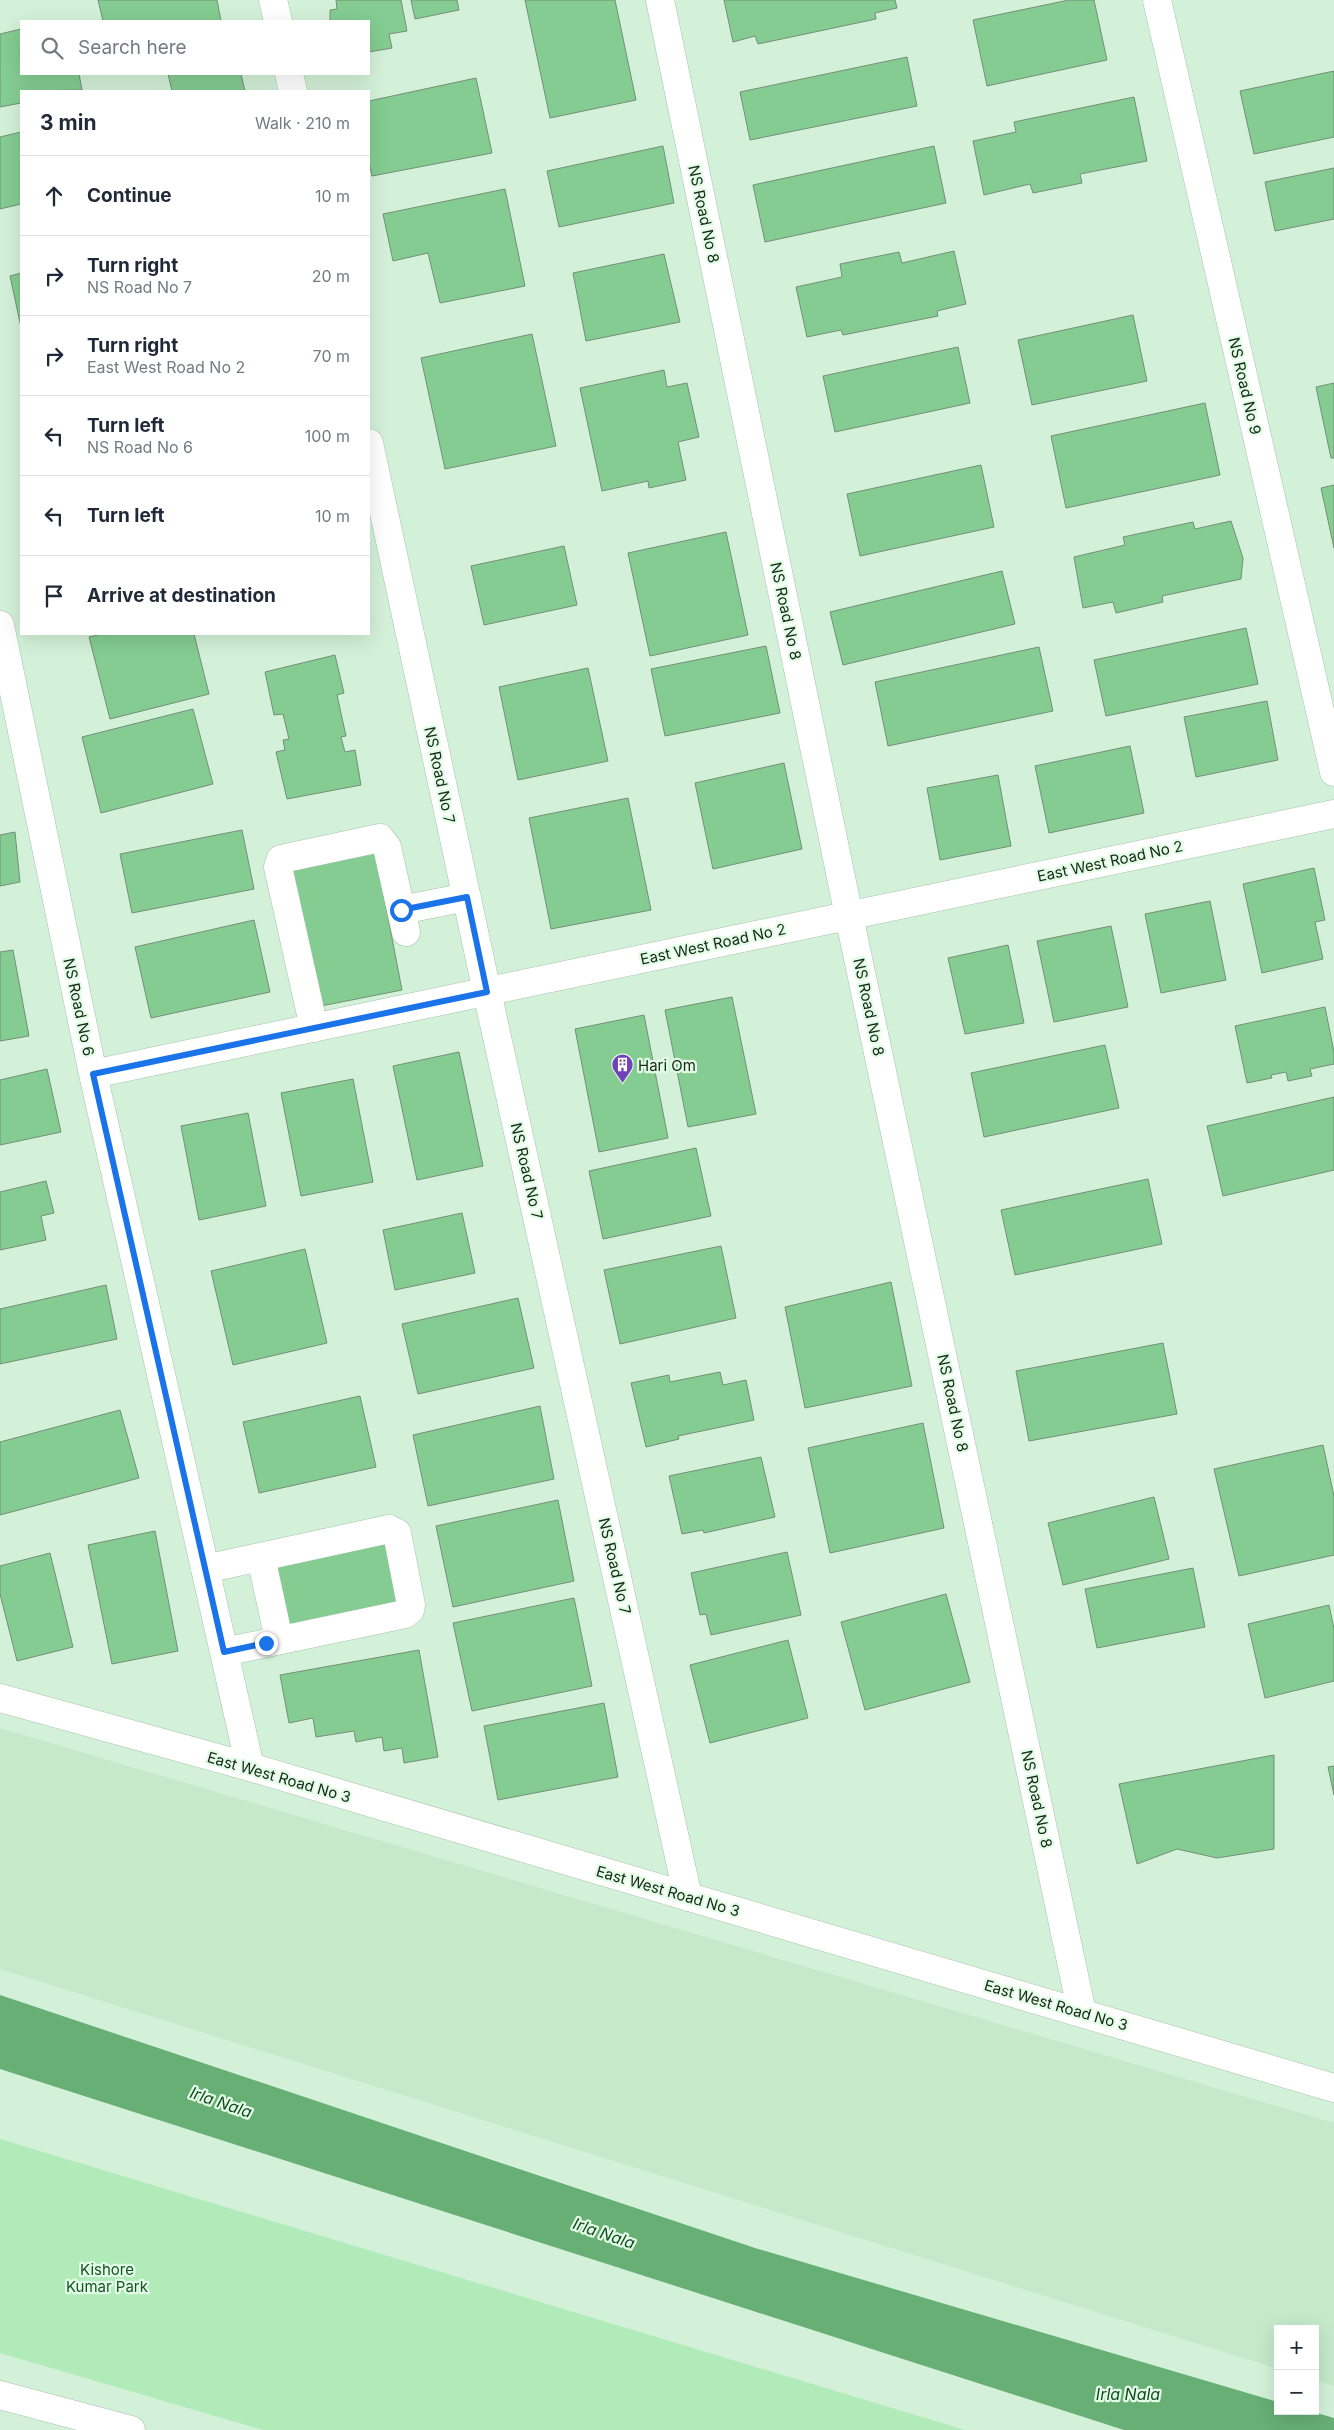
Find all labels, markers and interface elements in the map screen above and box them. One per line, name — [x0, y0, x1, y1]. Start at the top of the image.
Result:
search box — [20, 20, 370, 75]
icon: search — [38, 34, 66, 62]
text: Search here — [78, 36, 187, 59]
text: 3 min — [40, 110, 96, 135]
text: Walk · 210 m — [255, 113, 350, 133]
street label: NS Road No 8 — [684, 163, 724, 265]
icon: ahead — [40, 182, 68, 210]
text: Continue — [87, 184, 172, 207]
text: 10 m — [315, 186, 350, 206]
text: Turn right — [87, 254, 178, 277]
icon: right — [40, 262, 68, 290]
text: 20 m — [312, 266, 350, 286]
text: NS Road No 7 — [87, 277, 192, 297]
text: Turn right — [87, 334, 178, 357]
street label: NS Road No 9 — [1225, 335, 1265, 437]
icon: right — [40, 342, 68, 370]
text: 70 m — [313, 346, 350, 366]
text: East West Road No 2 — [87, 357, 245, 377]
text: Turn left — [87, 414, 165, 437]
icon: left — [40, 422, 68, 450]
text: 100 m — [305, 426, 350, 446]
text: NS Road No 6 — [87, 437, 193, 457]
icon: left — [40, 502, 68, 530]
text: Turn left — [87, 504, 165, 527]
text: 10 m — [315, 506, 350, 526]
street label: NS Road No 8 — [766, 560, 806, 662]
icon: arrive — [40, 582, 68, 610]
text: Arrive at destination — [87, 584, 276, 607]
street label: NS Road No 7 — [420, 725, 460, 825]
street label: East West Road No 2 — [1035, 836, 1185, 886]
route start — [390, 899, 413, 922]
street label: East West Road No 2 — [638, 919, 788, 969]
street label: NS Road No 6 — [59, 956, 99, 1058]
street label: NS Road No 8 — [849, 956, 889, 1058]
building icon: Hari Om — [610, 1053, 634, 1084]
place label: Hari Om — [638, 1056, 696, 1075]
street label: NS Road No 7 — [507, 1121, 547, 1221]
street label: NS Road No 8 — [933, 1352, 973, 1454]
street label: NS Road No 7 — [595, 1516, 635, 1616]
route end — [255, 1632, 278, 1655]
street label: East West Road No 3 — [205, 1747, 353, 1807]
street label: NS Road No 8 — [1017, 1748, 1057, 1850]
street label: East West Road No 3 — [594, 1861, 742, 1921]
street label: East West Road No 3 — [982, 1975, 1130, 2035]
water label: Irla Nala — [187, 2082, 255, 2122]
water label: Irla Nala — [570, 2213, 638, 2253]
park label: Kishore Kumar Park — [66, 2260, 149, 2296]
map controls — [1274, 2325, 1319, 2415]
button: + — [1274, 2325, 1319, 2370]
button: − — [1274, 2370, 1319, 2415]
water label: Irla Nala — [1096, 2384, 1160, 2404]

